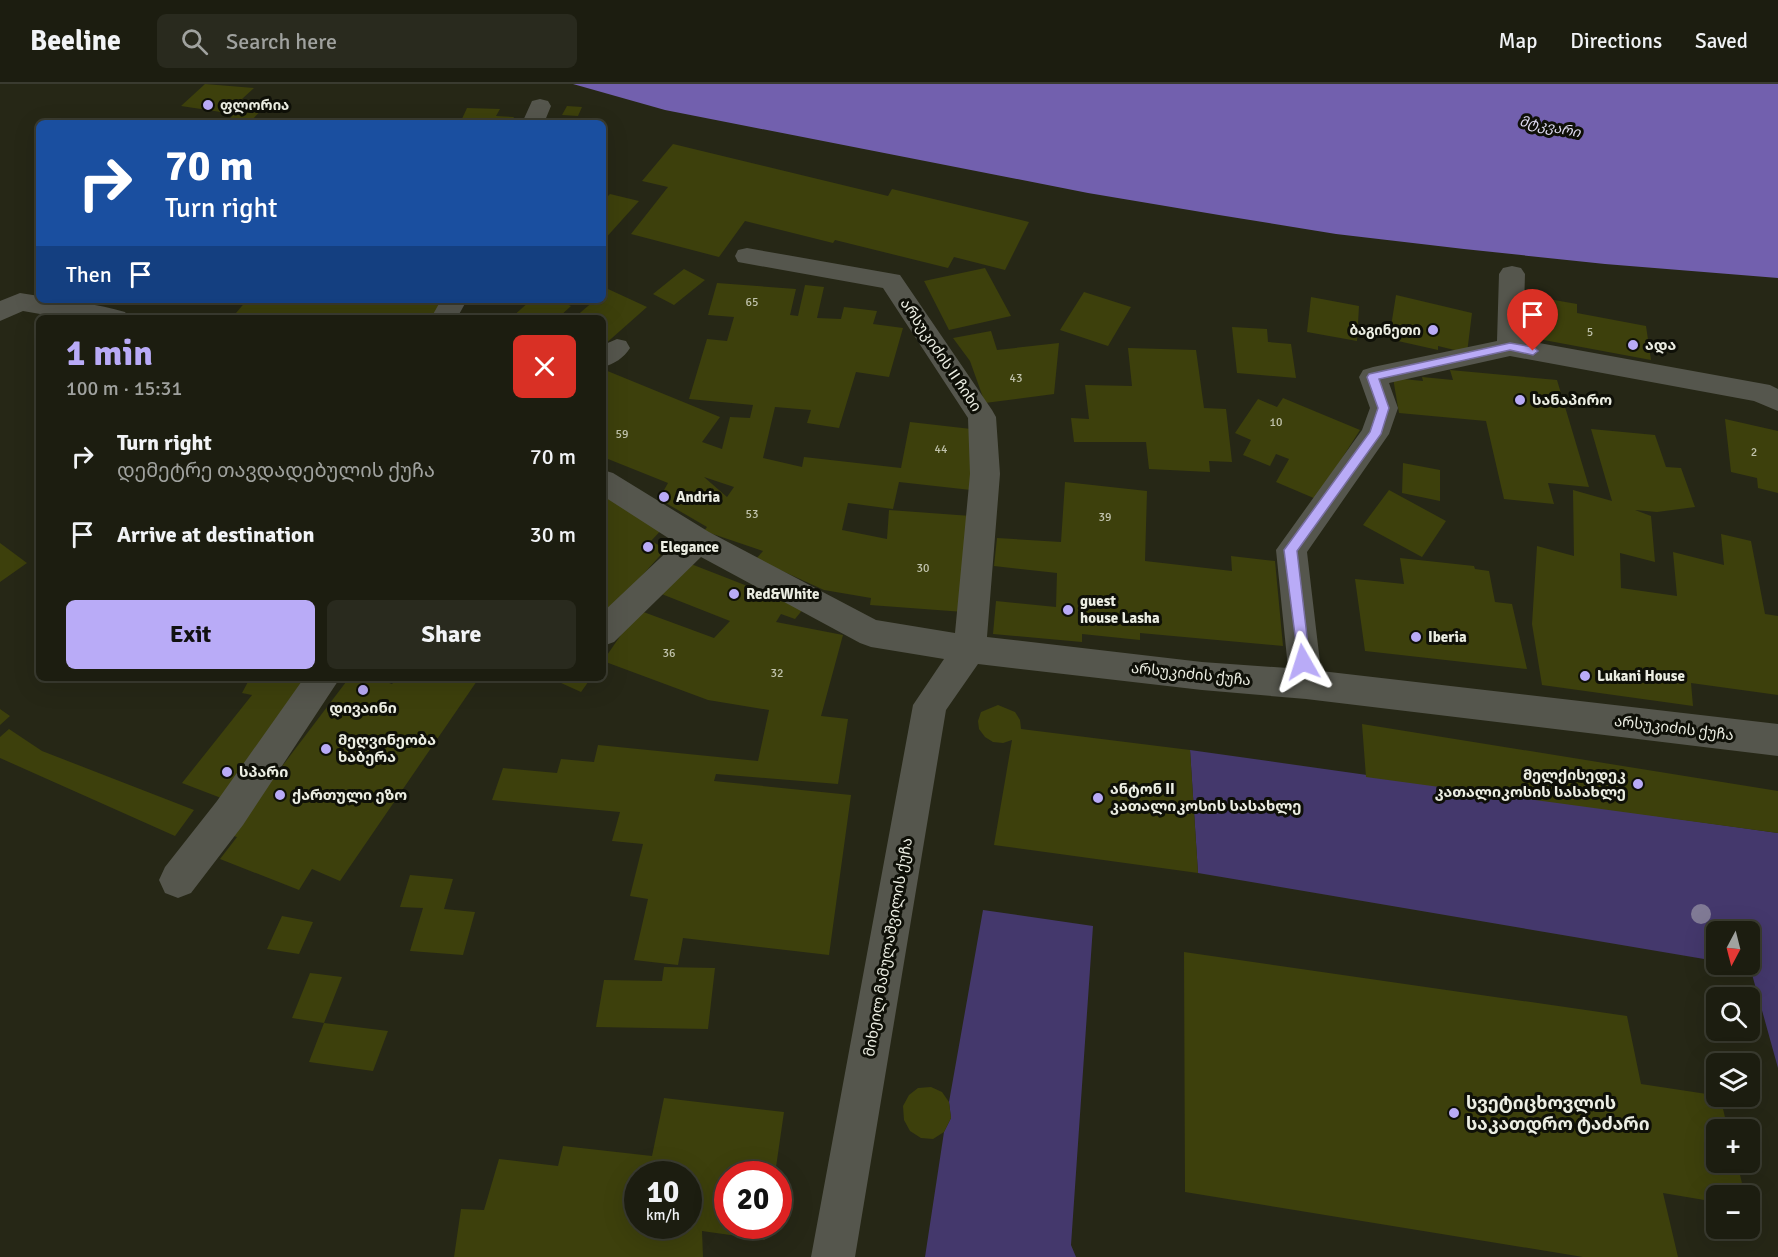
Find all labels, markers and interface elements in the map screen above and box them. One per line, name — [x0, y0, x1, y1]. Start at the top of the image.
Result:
search box — [157, 14, 577, 68]
text: Beeline — [30, 24, 121, 58]
icon: search — [178, 25, 211, 58]
text: Search here — [226, 28, 337, 55]
text: Map — [1499, 28, 1537, 54]
text: Directions — [1570, 28, 1662, 54]
text: Saved — [1695, 28, 1748, 54]
place label: ფლორია — [220, 97, 289, 114]
marker: ფლორია — [201, 98, 215, 112]
water label: მტკვარი — [1518, 113, 1583, 141]
text: 70 m — [165, 141, 254, 192]
icon: right — [66, 144, 144, 222]
text: Turn right — [165, 192, 278, 225]
icon: arrive — [124, 258, 157, 291]
text: Then — [66, 261, 112, 288]
pin — [1507, 289, 1558, 351]
house number: 65 — [746, 295, 758, 310]
street label: არსუკიძის II ჩიხი — [896, 295, 986, 415]
icon: arrive — [1516, 298, 1549, 331]
place label: ბაგინეთი — [1349, 322, 1421, 339]
marker: ბაგინეთი — [1426, 323, 1440, 337]
house number: 5 — [1587, 325, 1593, 340]
text: 1 min — [66, 331, 153, 376]
button: close — [513, 335, 576, 398]
place label: ადა — [1645, 336, 1677, 354]
marker: ადა — [1626, 338, 1640, 352]
house number: 43 — [1010, 371, 1022, 386]
text: 100 m · 15:31 — [66, 376, 182, 401]
place label: სანაპირო — [1532, 391, 1612, 409]
marker: სანაპირო — [1513, 393, 1527, 407]
house number: 10 — [1270, 415, 1282, 430]
house number: 59 — [616, 427, 628, 442]
text: Turn right — [117, 429, 212, 456]
icon: right — [66, 440, 99, 473]
house number: 44 — [935, 442, 948, 457]
text: 70 m — [530, 443, 576, 470]
house number: 2 — [1751, 445, 1757, 460]
text: დემეტრე თავდადებულის ქუჩა — [117, 458, 435, 483]
place label: Andria — [676, 488, 721, 506]
marker: Andria — [657, 490, 671, 504]
house number: 53 — [746, 507, 758, 522]
house number: 39 — [1099, 510, 1111, 525]
icon: arrive — [66, 518, 99, 551]
text: Arrive at destination — [117, 521, 314, 548]
text: 30 m — [530, 521, 576, 548]
place label: Elegance — [660, 538, 719, 556]
marker: Elegance — [641, 540, 655, 554]
house number: 30 — [917, 561, 929, 576]
place label: Red&White — [746, 585, 819, 603]
marker: Red&White — [727, 587, 741, 601]
place label: guest house Lasha — [1080, 592, 1160, 627]
button: Exit — [66, 600, 315, 669]
button: Share — [327, 600, 576, 669]
marker: guest house Lasha — [1061, 603, 1075, 617]
place label: Iberia — [1428, 628, 1467, 646]
position arrow — [1271, 630, 1335, 694]
marker: Iberia — [1409, 630, 1423, 644]
house number: 36 — [663, 646, 675, 661]
street label: არსუკიძის ქუჩა — [1130, 659, 1252, 689]
house number: 32 — [771, 666, 783, 681]
place label: Lukani House — [1597, 667, 1685, 685]
marker: Lukani House — [1578, 669, 1592, 683]
marker: დივაინი — [356, 683, 370, 697]
place label: დივაინი — [329, 699, 397, 717]
street label: არსუკიძის ქუჩა — [1613, 712, 1735, 744]
place label: მეღვინეობა ხაბერა — [338, 731, 436, 766]
marker: მეღვინეობა ხაბერა — [319, 742, 333, 756]
place label: სპარი — [239, 763, 288, 781]
marker: სპარი — [220, 765, 234, 779]
place label: მელქისედეკ კათალიკოსის სასახლე — [1435, 766, 1626, 801]
marker: მელქისედეკ კათალიკოსის სასახლე — [1631, 777, 1645, 791]
place label: ანტონ II კათალიკოსის სასახლე — [1110, 780, 1301, 815]
place label: ქართული ეზო — [292, 786, 407, 804]
marker: ქართული ეზო — [273, 788, 287, 802]
marker: ანტონ II კათალიკოსის სასახლე — [1091, 791, 1105, 805]
street label: მიხეილ მამულაშვილის ქუჩა — [860, 836, 916, 1058]
north arrow — [1706, 921, 1760, 975]
map controls — [1706, 921, 1760, 1239]
button: search — [1706, 987, 1760, 1041]
button: layers — [1706, 1053, 1760, 1107]
place label: სვეტიცხოვლის საკათდრო ტაძარი — [1466, 1092, 1650, 1135]
marker: სვეტიცხოვლის საკათდრო ტაძარი — [1447, 1106, 1461, 1120]
button: + — [1706, 1119, 1760, 1173]
speed limit sign: 20 — [714, 1161, 792, 1239]
text: 10 — [647, 1174, 679, 1211]
button: − — [1706, 1185, 1760, 1239]
text: km/h — [646, 1206, 680, 1224]

